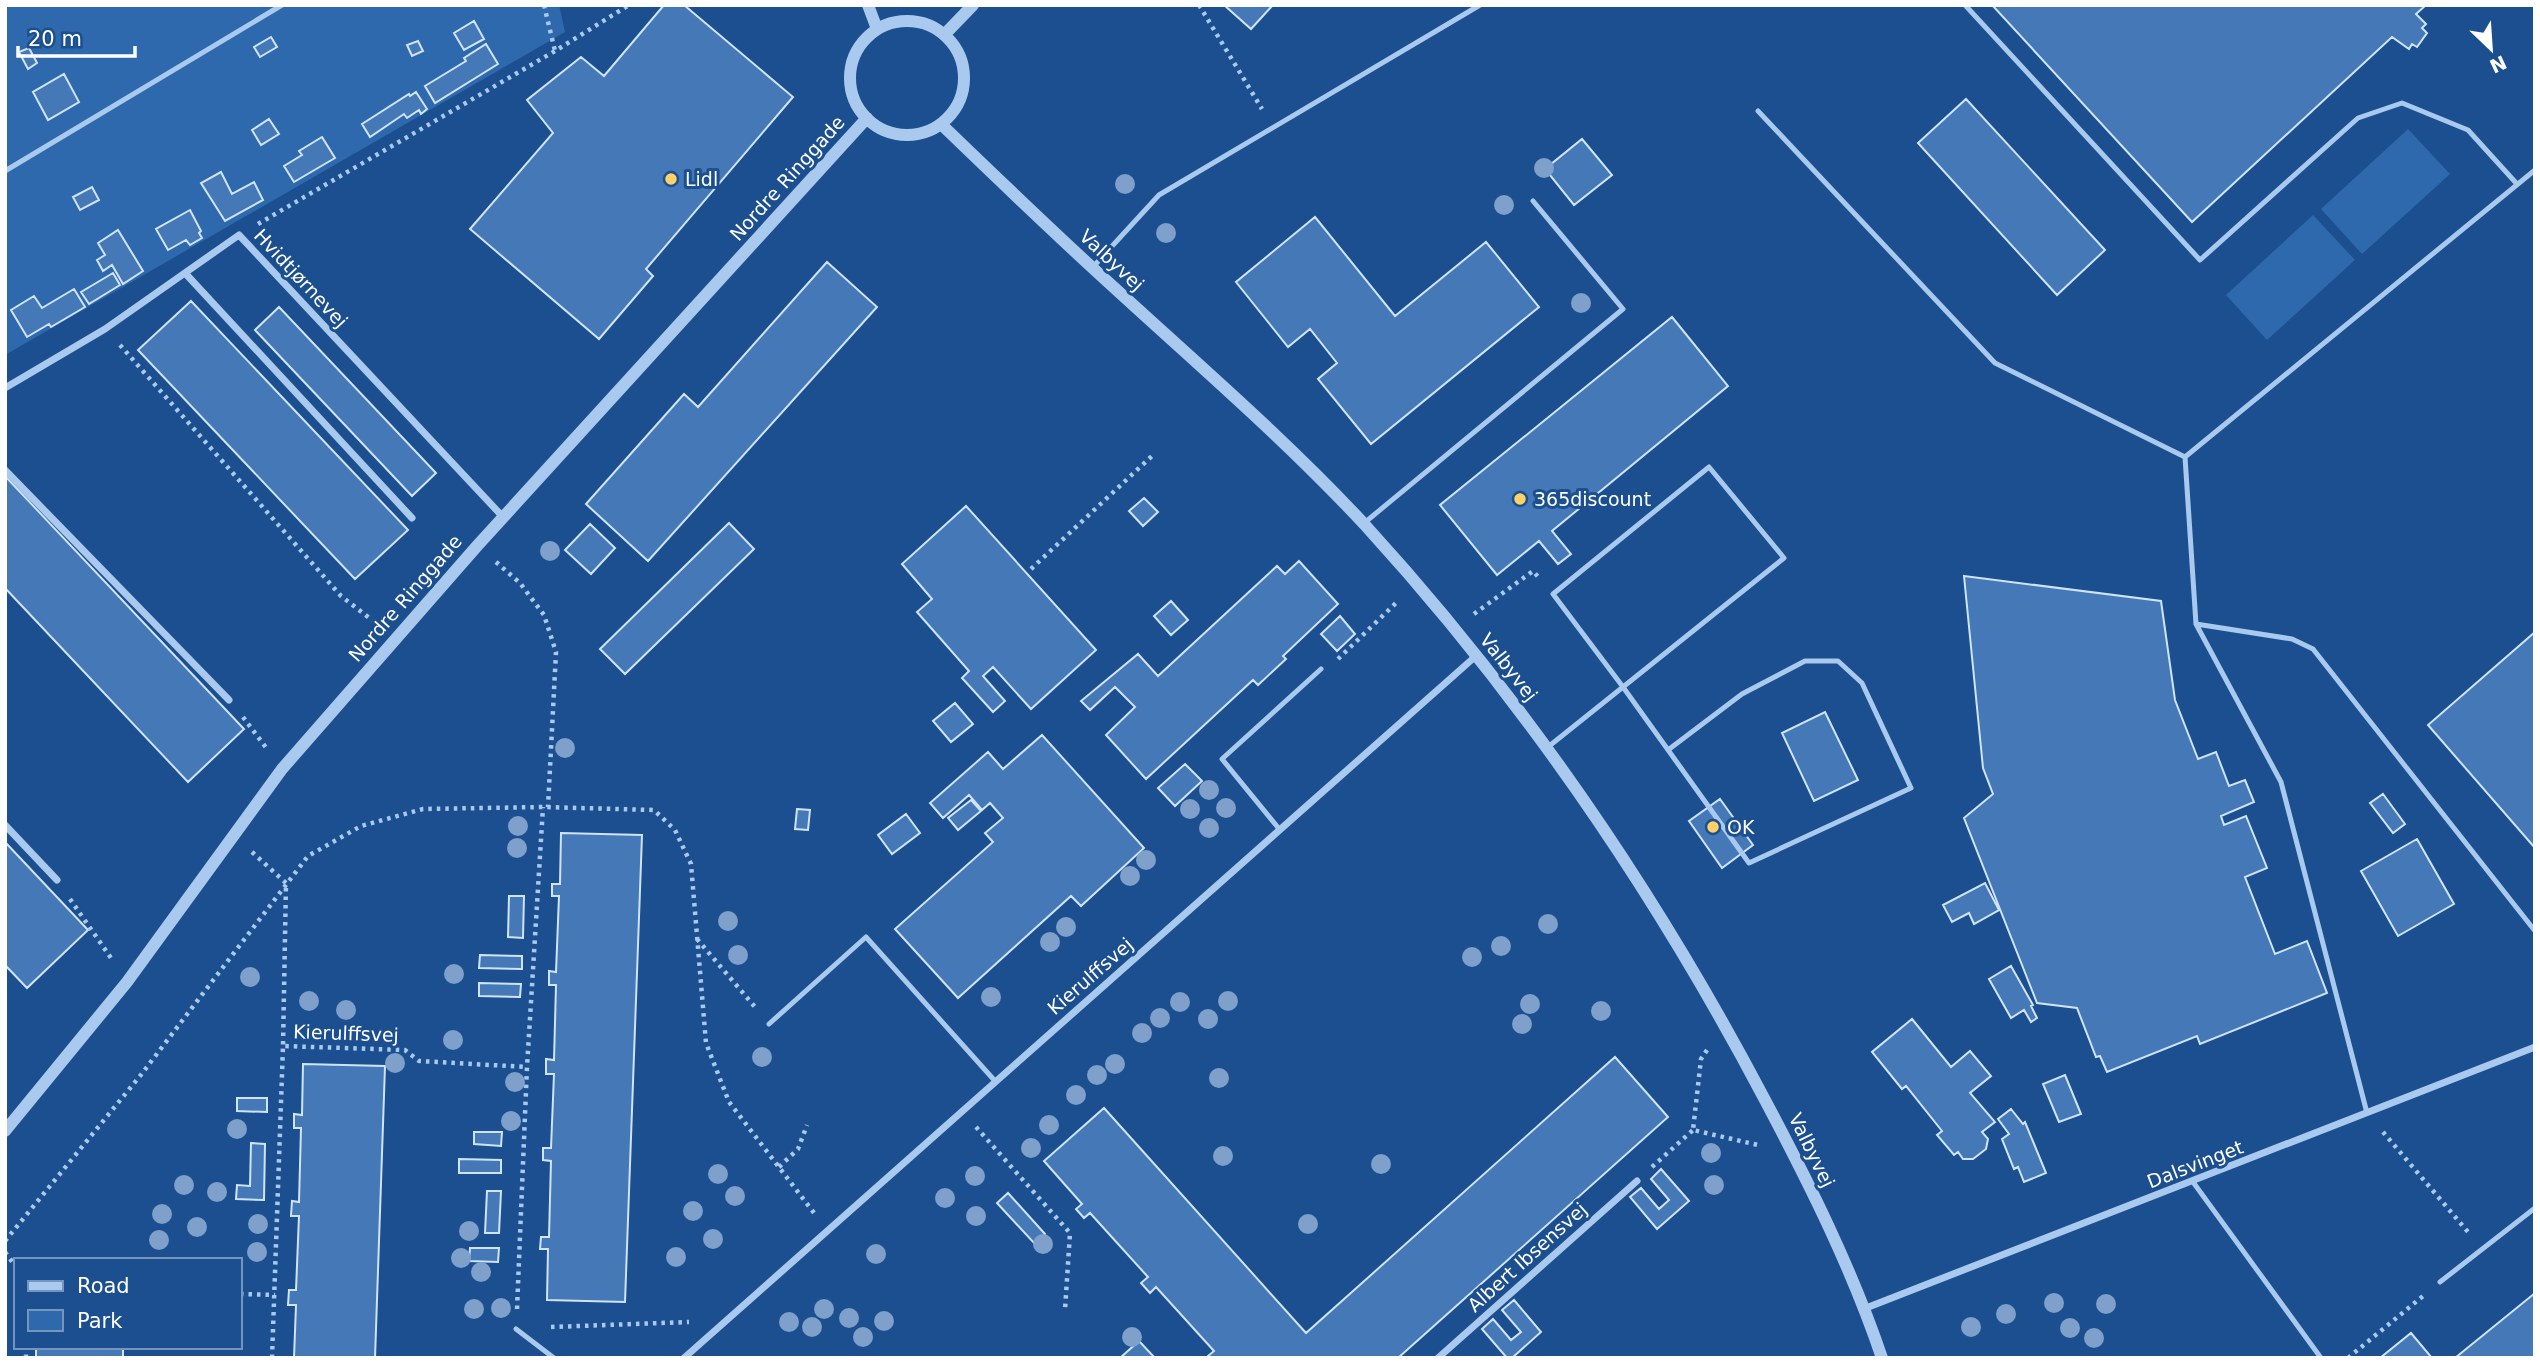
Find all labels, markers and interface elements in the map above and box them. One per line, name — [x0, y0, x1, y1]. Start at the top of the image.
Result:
scale bar — [18, 14, 135, 58]
north arrow — [2456, 14, 2526, 84]
text: 20 m — [28, 27, 82, 51]
text: N — [2486, 51, 2510, 78]
street label: Nordre Ringgade — [725, 111, 849, 245]
place label: Lidl — [685, 168, 718, 190]
marker: Lidl — [663, 171, 679, 187]
street label: Hvidtjørnevej — [250, 224, 352, 332]
street label: Valbyvej — [1075, 225, 1149, 295]
place label: 365discount — [1534, 488, 1651, 510]
marker: 365discount — [1512, 491, 1528, 507]
street label: Nordre Ringgade — [344, 530, 466, 666]
street label: Valbyvej — [1476, 629, 1542, 705]
place label: OK — [1727, 816, 1755, 838]
marker: OK — [1705, 819, 1721, 835]
street label: Kierulffsvej — [1043, 933, 1137, 1019]
street label: Kierulffsvej — [293, 1020, 399, 1046]
street label: Valbyvej — [1785, 1109, 1839, 1191]
street label: Dalsvinget — [2144, 1136, 2246, 1192]
street label: Albert Ibsensvej — [1463, 1198, 1591, 1316]
legend — [14, 1258, 242, 1349]
text: Road — [77, 1274, 130, 1298]
text: Park — [77, 1309, 123, 1333]

